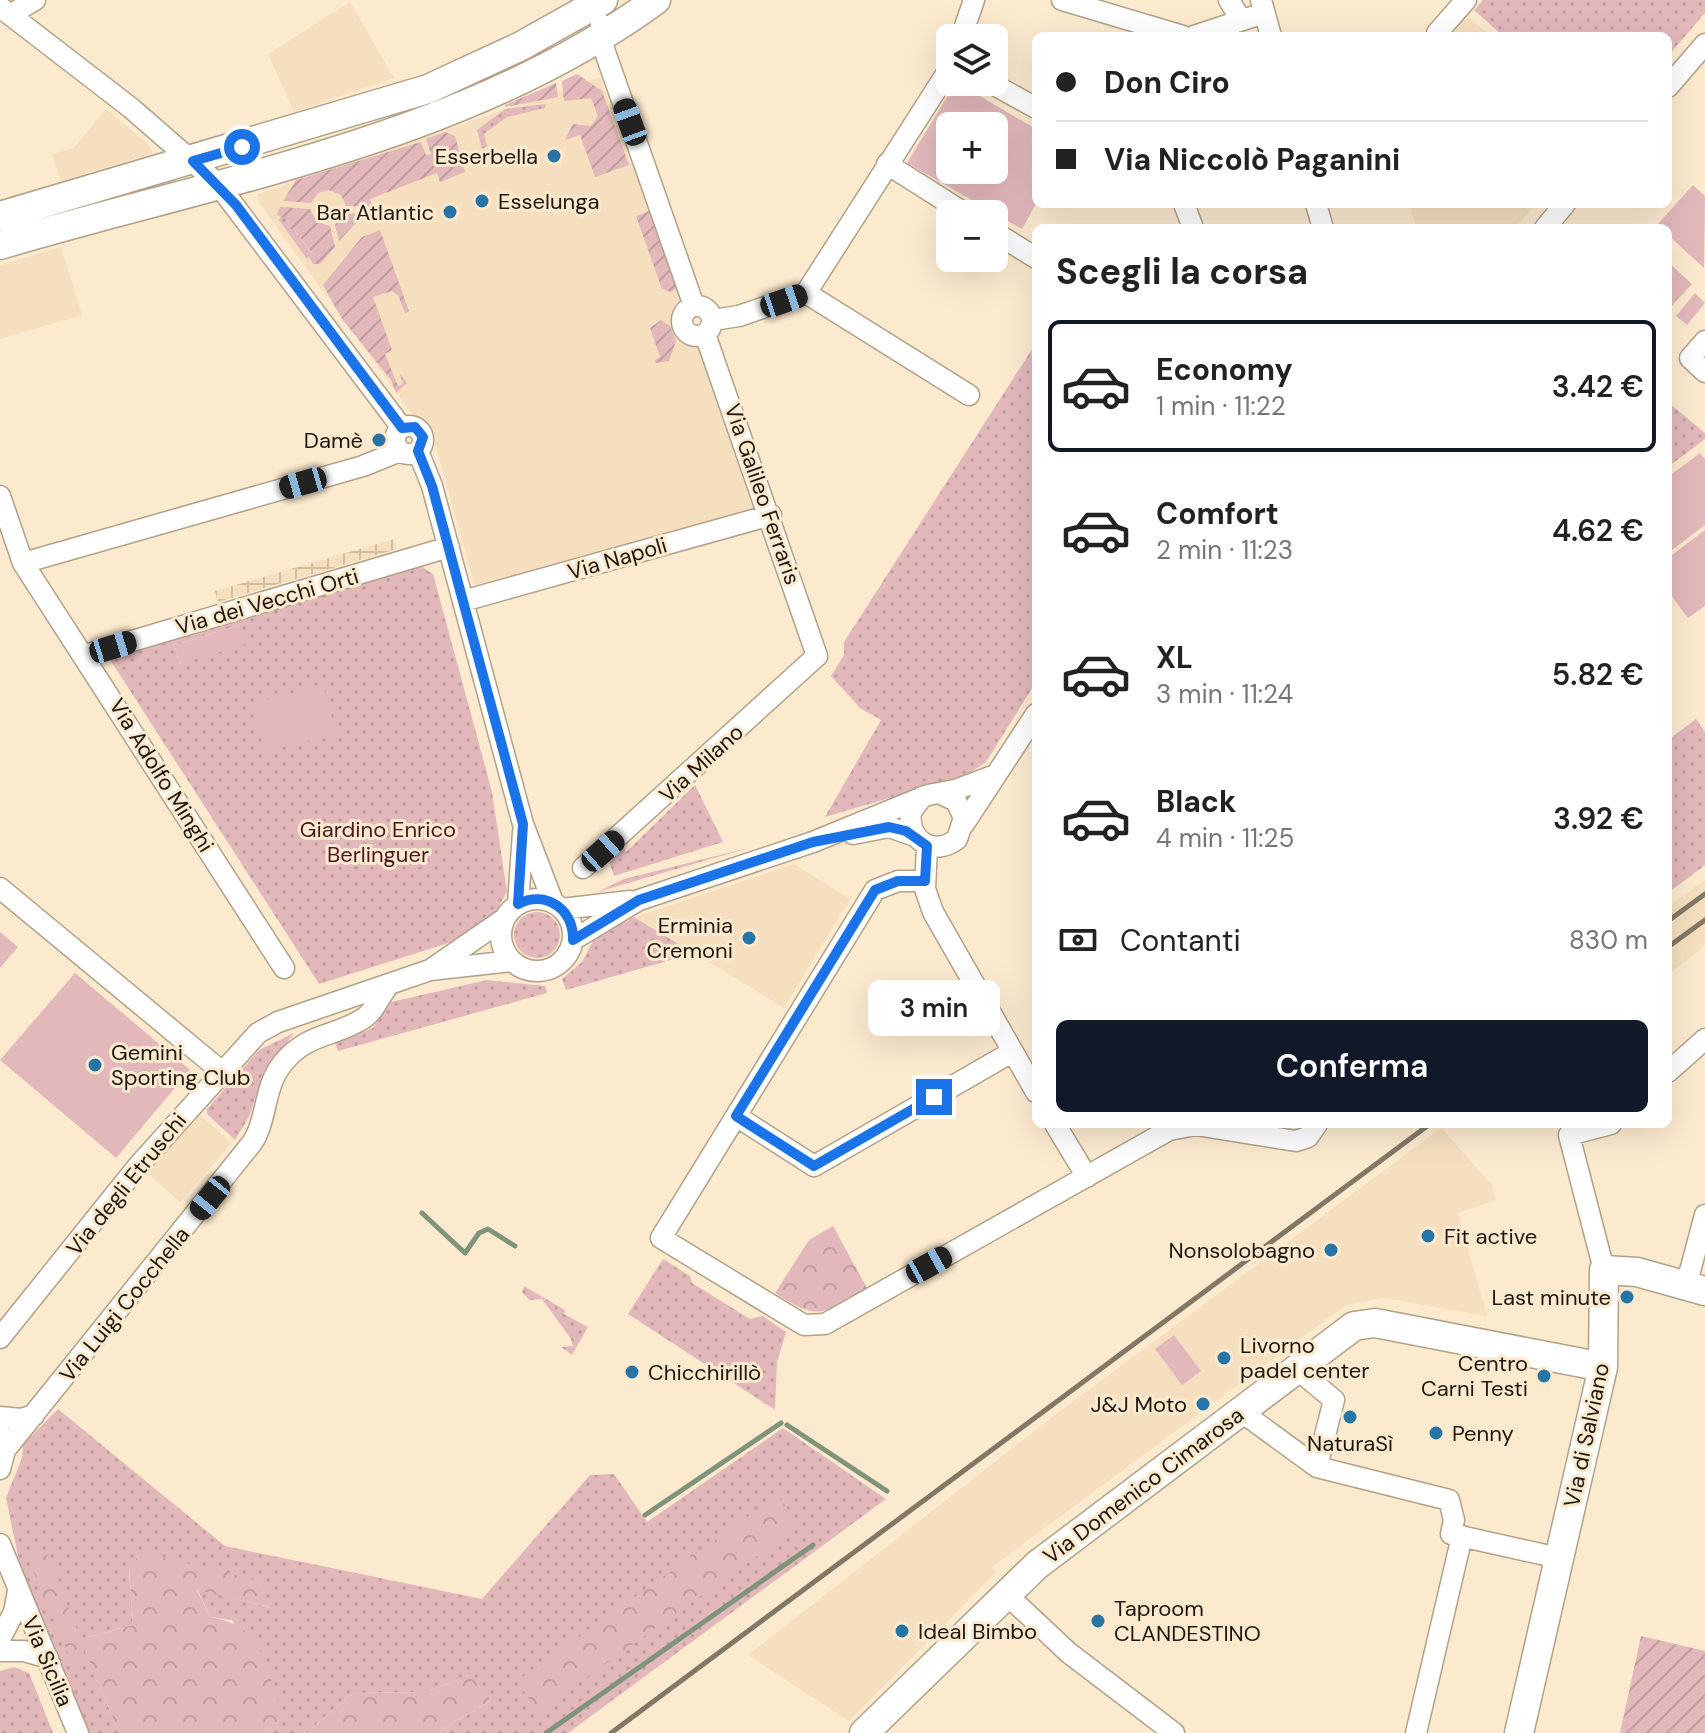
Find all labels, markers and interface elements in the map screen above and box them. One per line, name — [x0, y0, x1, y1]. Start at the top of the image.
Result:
map controls — [936, 24, 1008, 272]
button: layers — [936, 24, 1008, 96]
text: Don Ciro — [1104, 63, 1230, 102]
car — [611, 95, 649, 149]
button: + — [936, 112, 1008, 184]
route start — [224, 129, 260, 165]
text: Via Niccolò Paganini — [1104, 140, 1400, 179]
place label: Esserbella — [435, 142, 538, 171]
marker: Esserbella — [545, 147, 563, 165]
place label: Esselunga — [498, 187, 599, 216]
marker: Esselunga — [473, 192, 491, 210]
place label: Bar Atlantic — [316, 198, 434, 227]
button: − — [936, 200, 1008, 272]
marker: Bar Atlantic — [441, 203, 459, 221]
text: Scegli la corsa — [1056, 248, 1308, 295]
car — [757, 282, 811, 320]
icon: car — [1060, 350, 1132, 422]
text: Economy — [1156, 350, 1293, 389]
text: 3.42 € — [1552, 367, 1644, 406]
text: 1 min · 11:22 — [1156, 389, 1286, 423]
street label: Via Galileo Ferraris — [718, 400, 807, 588]
place label: Damè — [304, 426, 363, 455]
marker: Damè — [370, 431, 388, 449]
car — [277, 465, 329, 501]
icon: car — [1060, 494, 1132, 566]
text: Comfort — [1156, 494, 1279, 533]
text: 4.62 € — [1552, 511, 1644, 550]
street label: Via Napoli — [564, 530, 670, 586]
text: 2 min · 11:23 — [1156, 533, 1293, 567]
street label: Via dei Vecchi Orti — [172, 561, 362, 641]
car — [87, 629, 139, 665]
icon: car — [1060, 638, 1132, 710]
text: XL — [1156, 638, 1193, 677]
text: 5.82 € — [1552, 655, 1644, 694]
text: 3 min · 11:24 — [1156, 677, 1293, 711]
street label: Via Adolfo Minghi — [103, 693, 221, 858]
street label: Via Milano — [653, 718, 750, 809]
icon: car — [1060, 782, 1132, 854]
text: Black — [1156, 782, 1236, 821]
text: 3.92 € — [1553, 799, 1644, 838]
park label: Giardino Enrico Berlinguer — [300, 815, 456, 869]
text: 4 min · 11:25 — [1156, 821, 1294, 855]
car — [577, 826, 629, 876]
place label: Erminia Cremoni — [646, 911, 733, 965]
icon: cash — [1056, 918, 1100, 962]
text: Contanti — [1120, 921, 1241, 960]
text: 830 m — [1569, 923, 1648, 957]
marker: Erminia Cremoni — [740, 929, 758, 947]
callout: 3 min — [868, 981, 1000, 1037]
text: 3 min — [900, 991, 968, 1025]
button: Conferma — [1056, 1020, 1648, 1112]
place label: Gemini Sporting Club — [111, 1038, 250, 1092]
marker: Gemini Sporting Club — [86, 1056, 104, 1074]
route end — [916, 1079, 952, 1115]
street label: Via degli Etruschi — [60, 1107, 193, 1262]
car — [186, 1172, 234, 1224]
street label: Via Luigi Cocchella — [53, 1221, 196, 1388]
place label: Fit active — [1444, 1222, 1537, 1251]
marker: Fit active — [1419, 1227, 1437, 1245]
place label: Nonsolobagno — [1168, 1236, 1315, 1265]
marker: Nonsolobagno — [1322, 1241, 1340, 1259]
car — [902, 1243, 956, 1287]
place label: Last minute — [1491, 1283, 1611, 1312]
marker: Last minute — [1618, 1288, 1636, 1306]
place label: Livorno padel center — [1240, 1331, 1369, 1385]
marker: Livorno padel center — [1215, 1349, 1233, 1367]
place label: Centro Carni Testi — [1421, 1349, 1528, 1403]
place label: Chicchirillò — [648, 1358, 761, 1387]
street label: Via di Salviano — [1557, 1360, 1616, 1510]
marker: Chicchirillò — [623, 1363, 641, 1381]
marker: Centro Carni Testi — [1535, 1367, 1553, 1385]
place label: J&J Moto — [1090, 1390, 1187, 1419]
marker: J&J Moto — [1194, 1395, 1212, 1413]
street label: Via Domenico Cimarosa — [1037, 1400, 1249, 1570]
marker: NaturaSì — [1341, 1408, 1359, 1426]
place label: Penny — [1452, 1419, 1514, 1448]
marker: Penny — [1427, 1424, 1445, 1442]
place label: NaturaSì — [1307, 1429, 1393, 1458]
place label: Taproom CLANDESTINO — [1114, 1594, 1261, 1648]
street label: Via Sicilia — [15, 1611, 80, 1711]
marker: Taproom CLANDESTINO — [1089, 1612, 1107, 1630]
place label: Ideal Bimbo — [918, 1617, 1037, 1646]
marker: Ideal Bimbo — [893, 1622, 911, 1640]

